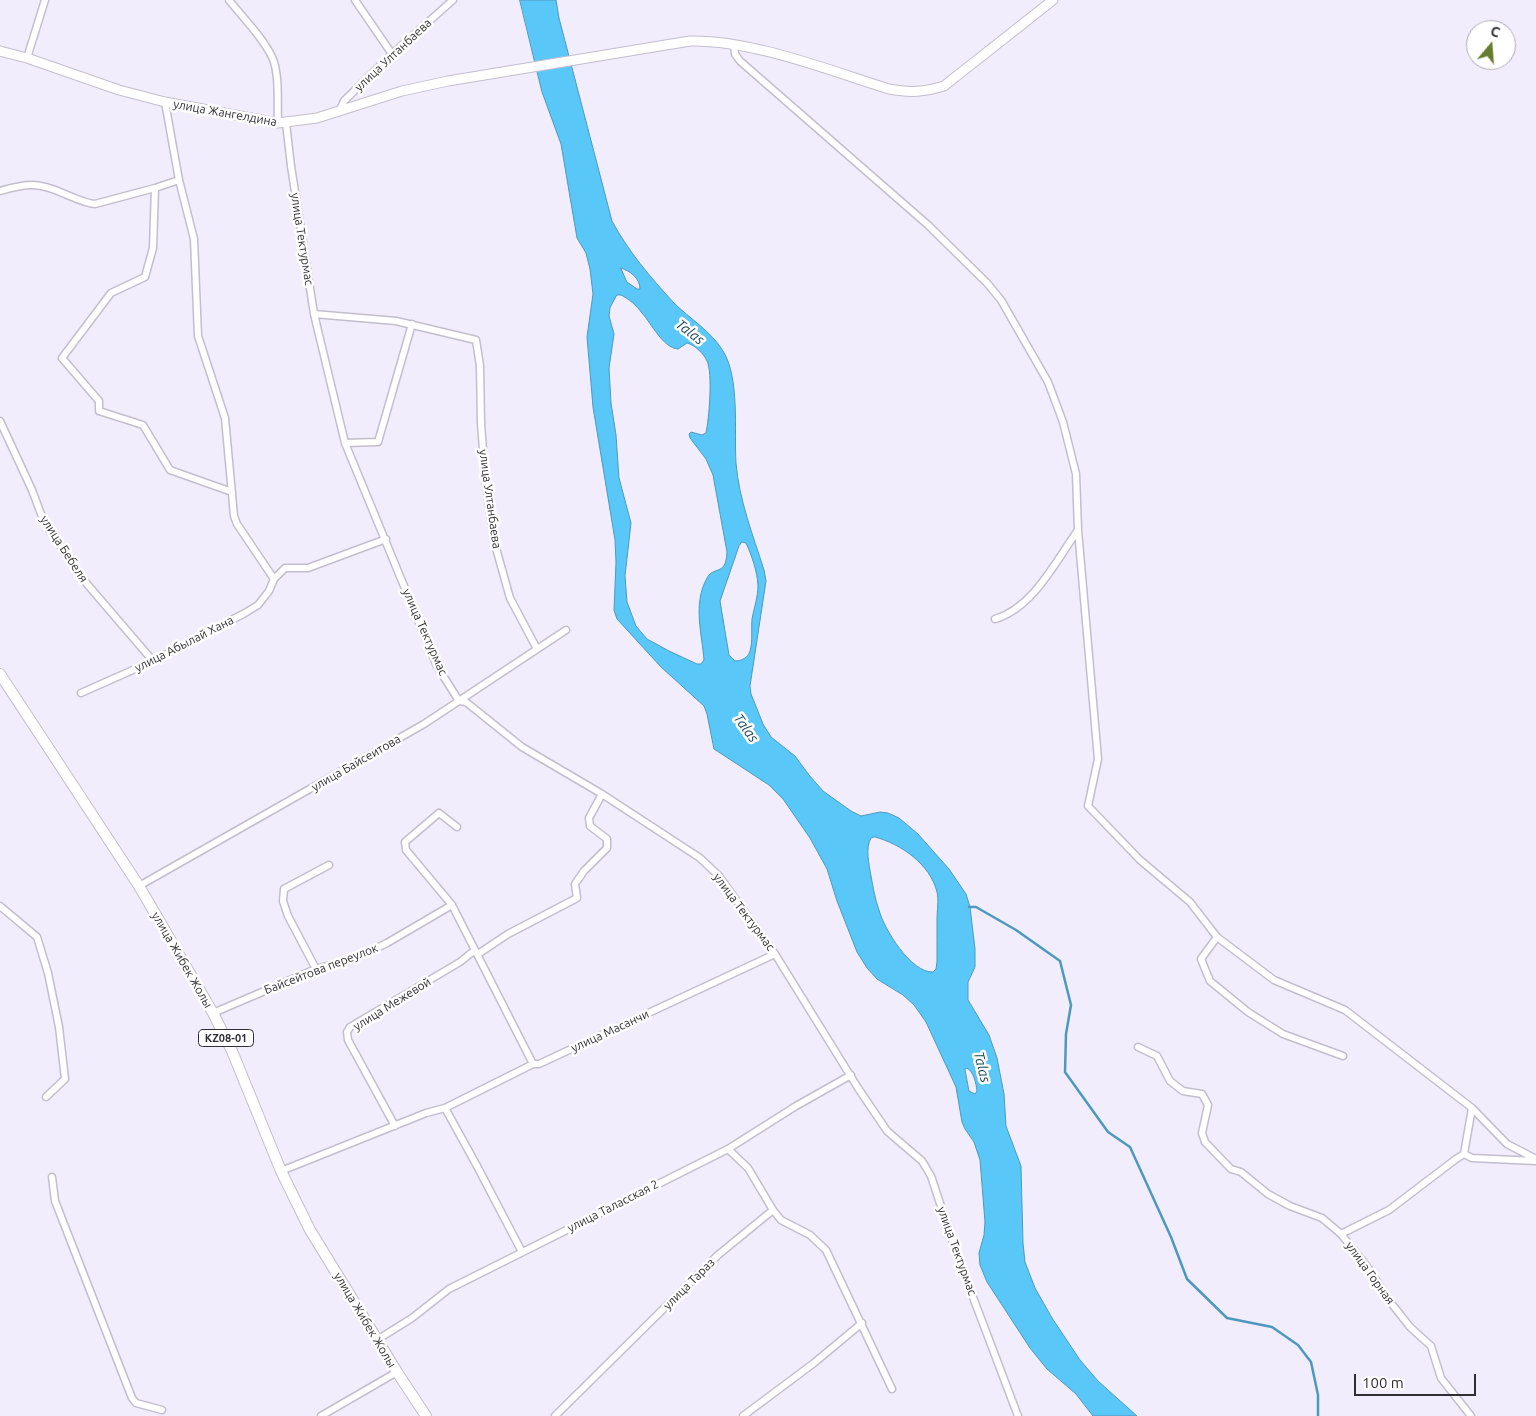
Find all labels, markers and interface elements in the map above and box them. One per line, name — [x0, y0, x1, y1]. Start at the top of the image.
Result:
street label: улица Ултанбаева — [352, 16, 434, 94]
north arrow — [1466, 20, 1516, 70]
text: С — [1489, 23, 1502, 41]
street label: улица Жангелдина — [172, 97, 278, 129]
street label: улица Тектурмас — [288, 192, 316, 286]
water label: Talas — [672, 316, 708, 348]
street label: улица Ултанбаева — [476, 449, 504, 549]
street label: улица Бебеля — [37, 513, 91, 585]
street label: улица Тектурмас — [399, 586, 451, 678]
street label: улица Абылай Хана — [132, 613, 236, 675]
water label: Talas — [730, 710, 762, 746]
street label: улица Байсеитова — [309, 732, 403, 794]
street label: улица Тектурмас — [710, 870, 778, 954]
street label: улица Жибек Жолы — [149, 909, 215, 1011]
street label: Байсейтова переулок — [262, 941, 380, 997]
street label: улица Межевой — [351, 974, 433, 1034]
street label: улица Масанчи — [569, 1007, 651, 1055]
road number: KZ08-01 — [198, 1030, 254, 1046]
water label: Talas — [970, 1050, 994, 1084]
street label: улица Таласская 2 — [565, 1177, 661, 1235]
street label: улица Тектурмас — [934, 1205, 980, 1297]
street label: улица Горная — [1342, 1239, 1398, 1307]
street label: улица Тараз — [660, 1255, 718, 1313]
street label: улица Жибек Жолы — [331, 1270, 399, 1370]
scale bar — [1356, 1364, 1478, 1396]
text: 100 m — [1362, 1374, 1404, 1391]

